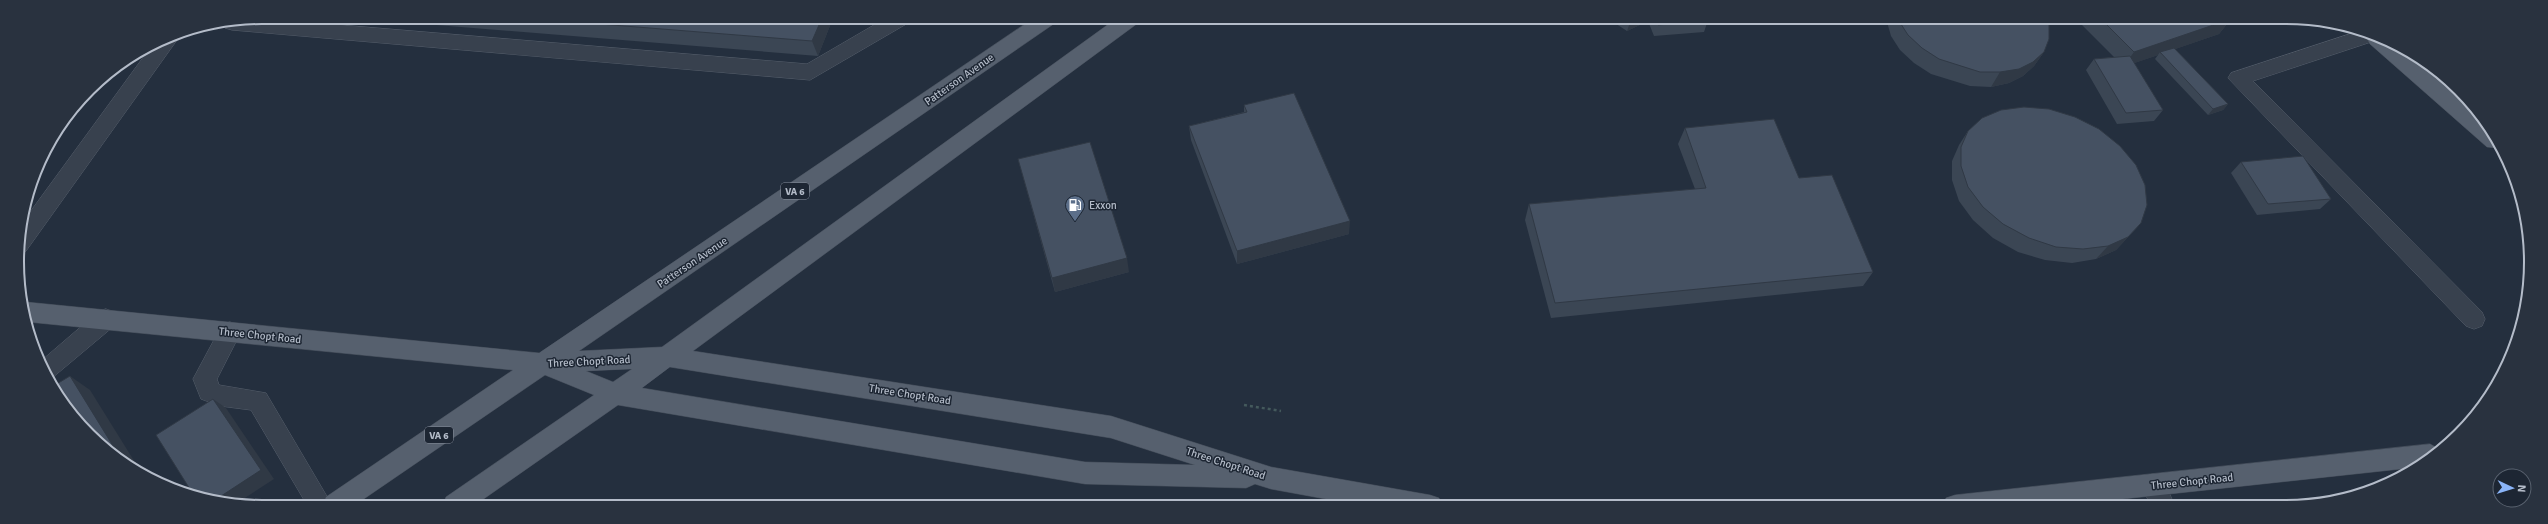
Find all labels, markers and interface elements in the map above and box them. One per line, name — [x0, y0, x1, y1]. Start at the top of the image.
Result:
street label: Patterson Avenue — [922, 51, 997, 108]
road number: VA 6 — [781, 183, 809, 199]
fuel station icon: Exxon — [1064, 194, 1086, 222]
place label: Exxon — [1089, 199, 1117, 212]
street label: Patterson Avenue — [655, 234, 730, 291]
street label: Three Chopt Road — [218, 325, 302, 346]
street label: Three Chopt Road — [547, 353, 631, 370]
street label: Three Chopt Road — [868, 382, 952, 407]
road number: VA 6 — [425, 427, 453, 443]
street label: Three Chopt Road — [1185, 445, 1267, 482]
north arrow — [2492, 468, 2532, 508]
street label: Three Chopt Road — [2150, 471, 2234, 492]
text: N — [2515, 484, 2528, 493]

